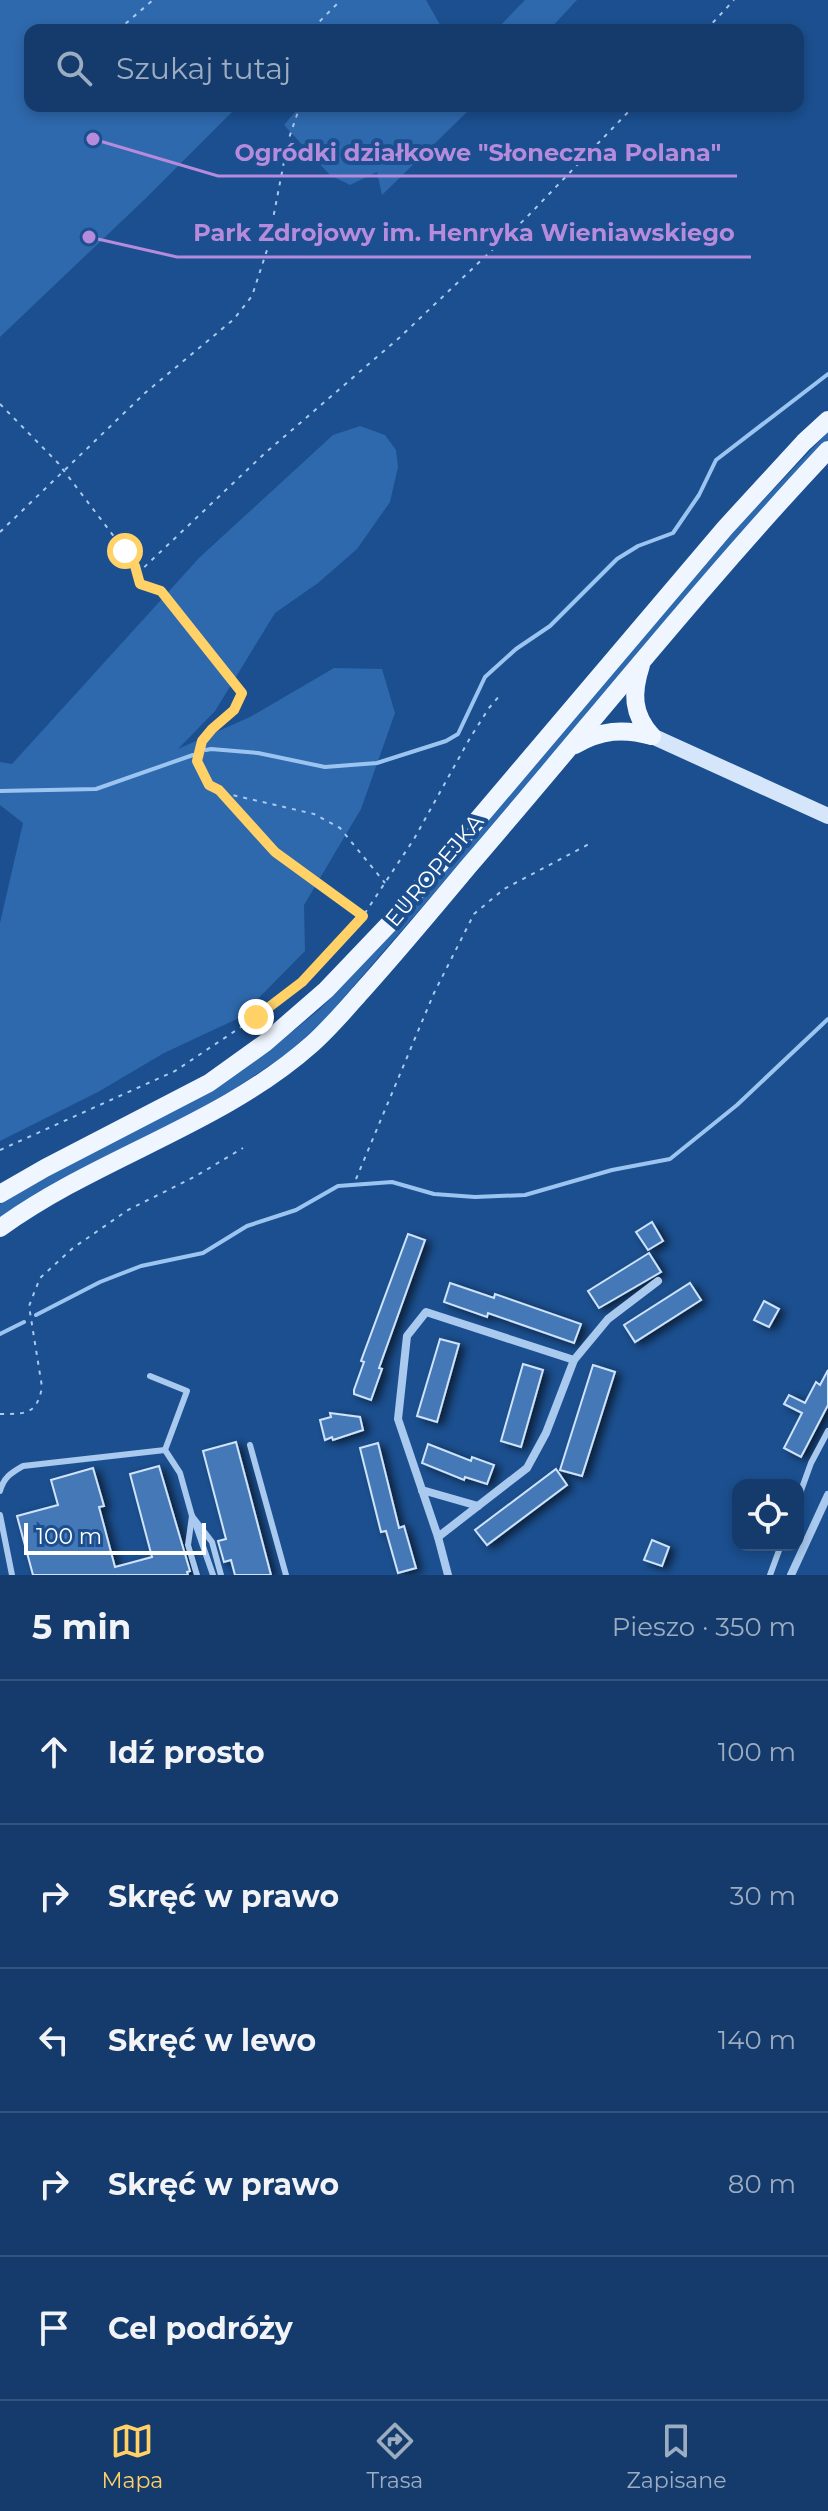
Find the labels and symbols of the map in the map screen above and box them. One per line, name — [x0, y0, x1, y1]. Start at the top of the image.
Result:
callout: Ogródki działkowe "Słoneczna Polana" — [218, 128, 737, 176]
text: Ogródki działkowe "Słoneczna Polana" — [235, 138, 721, 167]
callout: Park Zdrojowy im. Henryka Wieniawskiego — [177, 209, 751, 257]
text: Park Zdrojowy im. Henryka Wieniawskiego — [193, 218, 735, 247]
route start — [107, 533, 143, 569]
street label: EUROPEJKA — [379, 808, 489, 932]
route end — [238, 999, 274, 1035]
scale bar — [24, 1519, 206, 1555]

